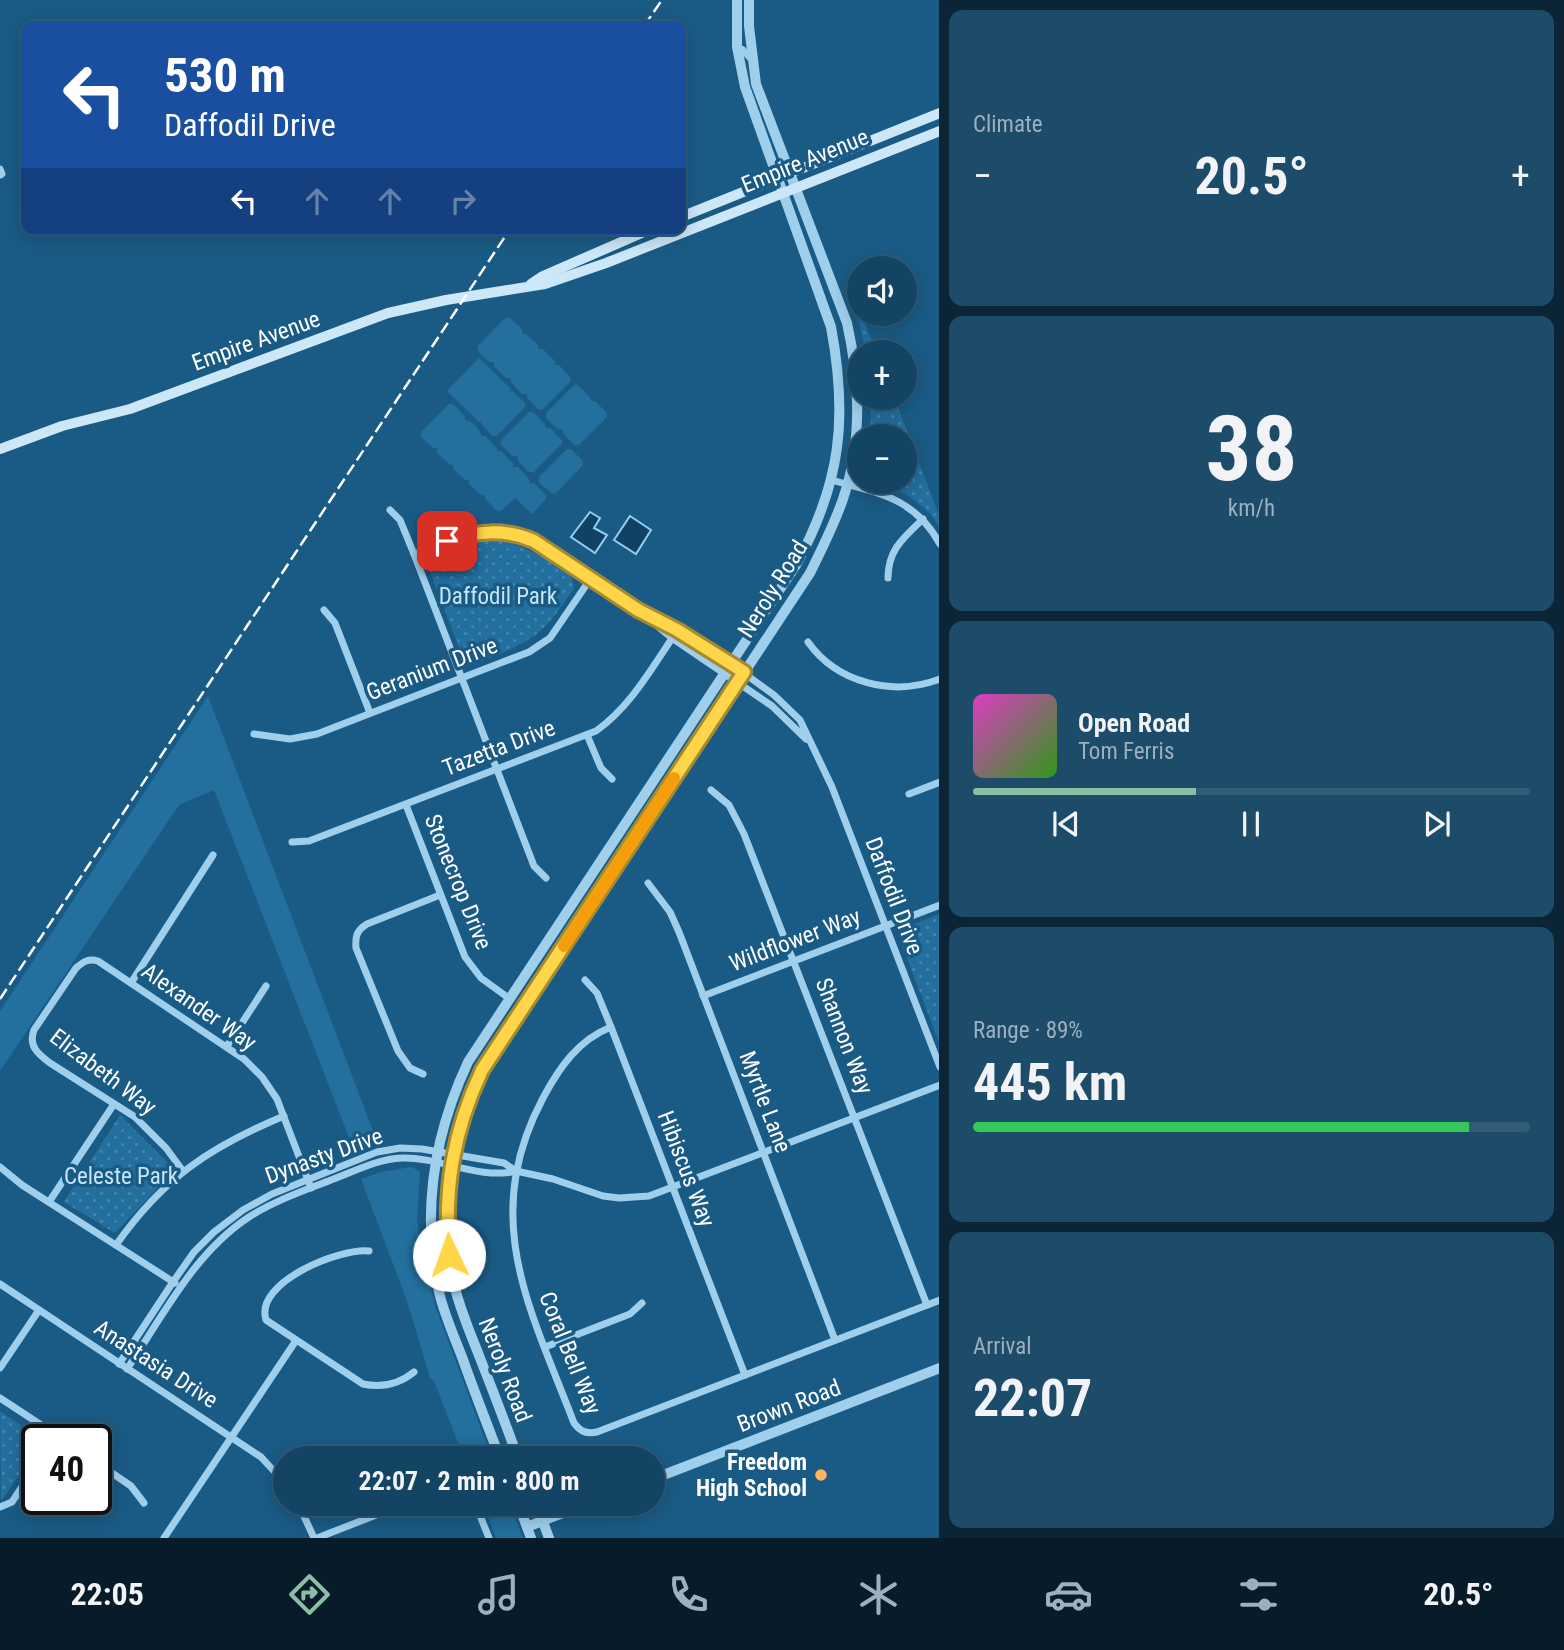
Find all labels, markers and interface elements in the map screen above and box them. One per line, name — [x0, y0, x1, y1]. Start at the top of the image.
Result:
text: 530 m — [164, 47, 286, 104]
icon: left — [49, 49, 140, 140]
text: Daffodil Drive — [164, 106, 336, 144]
text: Climate — [973, 111, 1043, 138]
street label: Empire Avenue — [738, 123, 872, 199]
text: 20.5° — [1194, 146, 1309, 207]
text: − — [973, 154, 992, 198]
text: + — [1511, 154, 1530, 198]
icon: left — [225, 182, 263, 220]
icon: ahead — [298, 182, 336, 220]
icon: ahead — [371, 182, 409, 220]
icon: right — [444, 182, 482, 220]
map controls — [847, 256, 917, 494]
button: sound — [847, 256, 917, 326]
street label: Empire Avenue — [188, 305, 324, 377]
button: + — [847, 340, 917, 410]
text: 38 — [1206, 396, 1297, 502]
button: − — [847, 424, 917, 494]
text: km/h — [1228, 495, 1275, 522]
pin — [417, 511, 477, 571]
icon: arrive — [428, 522, 466, 560]
street label: Neroly Road — [732, 535, 814, 643]
park label: Daffodil Park — [439, 583, 558, 610]
street label: Geranium Drive — [363, 632, 501, 706]
text: Open Road — [1078, 708, 1190, 738]
street label: Tazetta Drive — [439, 714, 559, 782]
text: Tom Ferris — [1078, 738, 1174, 765]
icon: previous — [1047, 805, 1085, 843]
icon: pause — [1232, 805, 1270, 843]
icon: next — [1418, 805, 1456, 843]
street label: Stonecrop Drive — [419, 810, 497, 954]
street label: Daffodil Drive — [859, 834, 929, 958]
street label: Wildflower Way — [726, 902, 865, 977]
street label: Alexander Way — [137, 958, 262, 1057]
street label: Shannon Way — [810, 974, 879, 1098]
text: Range · 89% — [973, 1017, 1083, 1044]
street label: Elizabeth Way — [45, 1023, 162, 1121]
street label: Myrtle Lane — [733, 1047, 797, 1157]
text: 445 km — [973, 1052, 1127, 1113]
street label: Hibiscus Way — [652, 1107, 721, 1231]
street label: Dynasty Drive — [262, 1122, 386, 1190]
park label: Celeste Park — [64, 1163, 179, 1190]
position arrow — [412, 1218, 486, 1292]
street label: Coral Bell Way — [533, 1288, 607, 1418]
street label: Anastasia Drive — [89, 1314, 223, 1414]
street label: Neroly Road — [473, 1314, 537, 1426]
text: Arrival — [973, 1333, 1032, 1360]
text: 22:07 — [973, 1368, 1092, 1429]
street label: Brown Road — [734, 1374, 844, 1438]
speed limit sign: 40 — [21, 1424, 112, 1515]
place label: Freedom High School — [696, 1449, 807, 1502]
text: 22:07 · 2 min · 800 m — [359, 1466, 579, 1496]
marker: Freedom High School — [813, 1467, 829, 1483]
icon: directions — [285, 1570, 334, 1619]
icon: music — [474, 1570, 523, 1619]
icon: phone — [664, 1570, 713, 1619]
icon: climate — [854, 1570, 903, 1619]
icon: car — [1044, 1570, 1093, 1619]
icon: filters — [1234, 1570, 1283, 1619]
text: 22:05 — [70, 1575, 144, 1613]
text: 20.5° — [1423, 1575, 1494, 1613]

